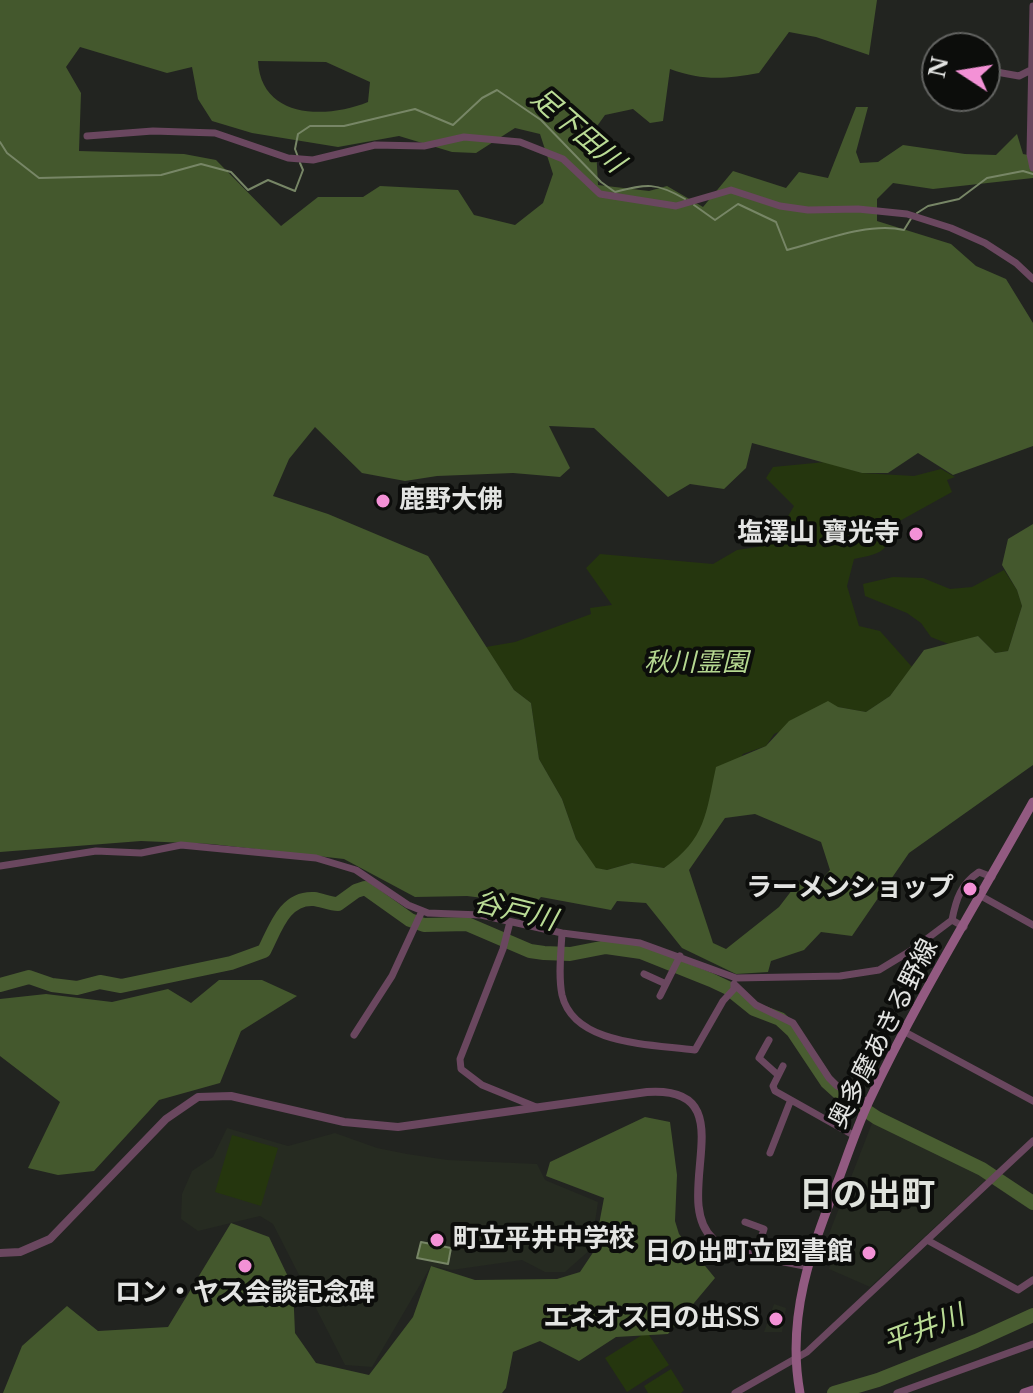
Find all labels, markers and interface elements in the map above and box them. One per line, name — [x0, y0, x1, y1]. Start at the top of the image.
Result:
north arrow — [921, 32, 1001, 112]
text: N — [924, 54, 954, 80]
water label: 足下田川 — [524, 82, 630, 180]
place label: 鹿野大佛 — [399, 485, 503, 517]
marker: 鹿野大佛 — [374, 492, 392, 510]
place label: 塩澤山 寶光寺 — [737, 518, 900, 550]
marker: 塩澤山 寶光寺 — [907, 525, 925, 543]
park label: 秋川霊園 — [644, 648, 748, 680]
place label: ラーメンショップ — [746, 873, 954, 905]
marker: ラーメンショップ — [961, 880, 979, 898]
water label: 谷戸川 — [470, 886, 560, 938]
street label: 奥多摩あきる野線 — [823, 934, 945, 1134]
district label: 日の出町 — [799, 1176, 935, 1216]
place label: 町立平井中学校 — [453, 1224, 635, 1256]
marker: 町立平井中学校 — [428, 1231, 446, 1249]
place label: 日の出町立図書館 — [645, 1237, 853, 1269]
marker: 日の出町立図書館 — [860, 1244, 878, 1262]
marker: ロン・ヤス会談記念碑 — [236, 1257, 254, 1275]
place label: ロン・ヤス会談記念碑 — [115, 1278, 375, 1310]
water label: 平井川 — [879, 1299, 969, 1361]
place label: エネオス日の出SS — [544, 1303, 760, 1335]
marker: エネオス日の出SS — [767, 1310, 785, 1328]

